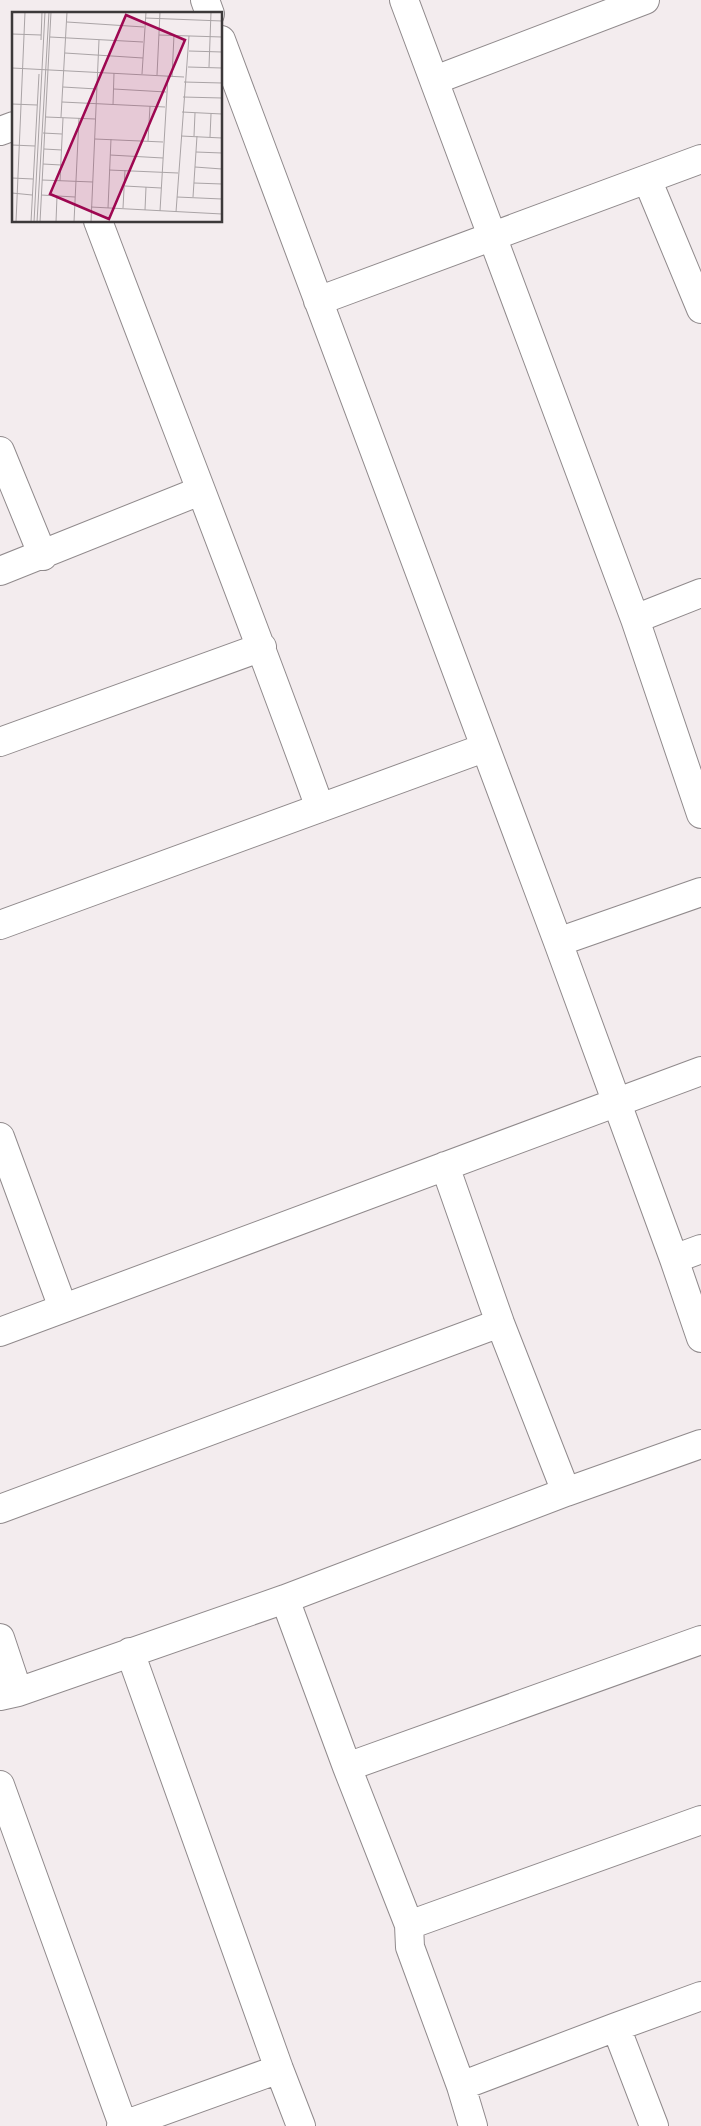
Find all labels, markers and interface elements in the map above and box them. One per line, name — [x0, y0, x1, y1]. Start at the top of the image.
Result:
inset map — [12, 12, 222, 222]

